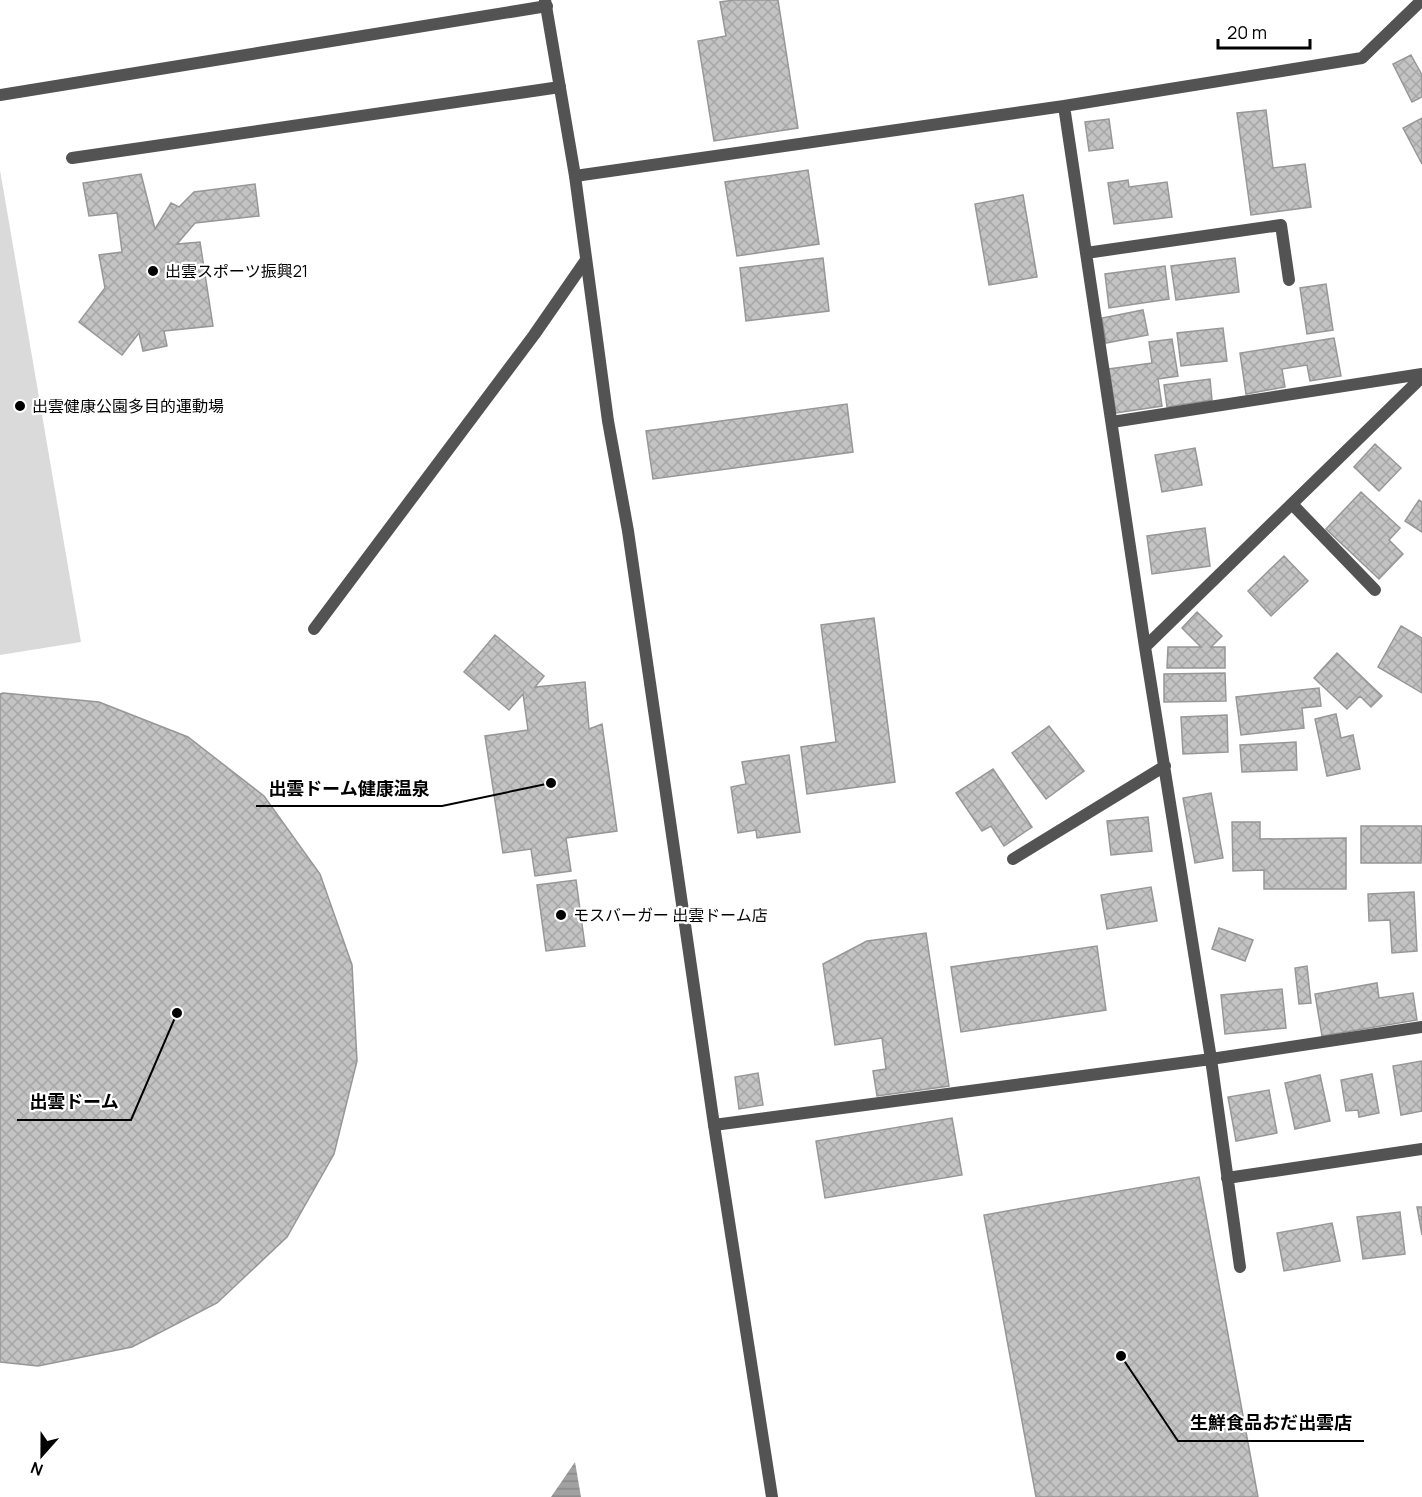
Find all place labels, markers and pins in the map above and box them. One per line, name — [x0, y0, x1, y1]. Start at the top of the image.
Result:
place label: 出雲スポーツ振興21 — [165, 260, 308, 282]
marker: 出雲スポーツ振興21 — [146, 264, 160, 278]
place label: 出雲健康公園多目的運動場 — [32, 395, 224, 417]
marker: 出雲健康公園多目的運動場 — [13, 399, 27, 413]
callout: 出雲ドーム健康温泉 — [256, 770, 442, 806]
place label: モスバーガー 出雲ドーム店 — [573, 904, 768, 926]
marker: モスバーガー 出雲ドーム店 — [554, 908, 568, 922]
callout: 出雲ドーム — [17, 1084, 131, 1120]
callout: 生鮮食品おだ出雲店 — [1178, 1405, 1364, 1441]

